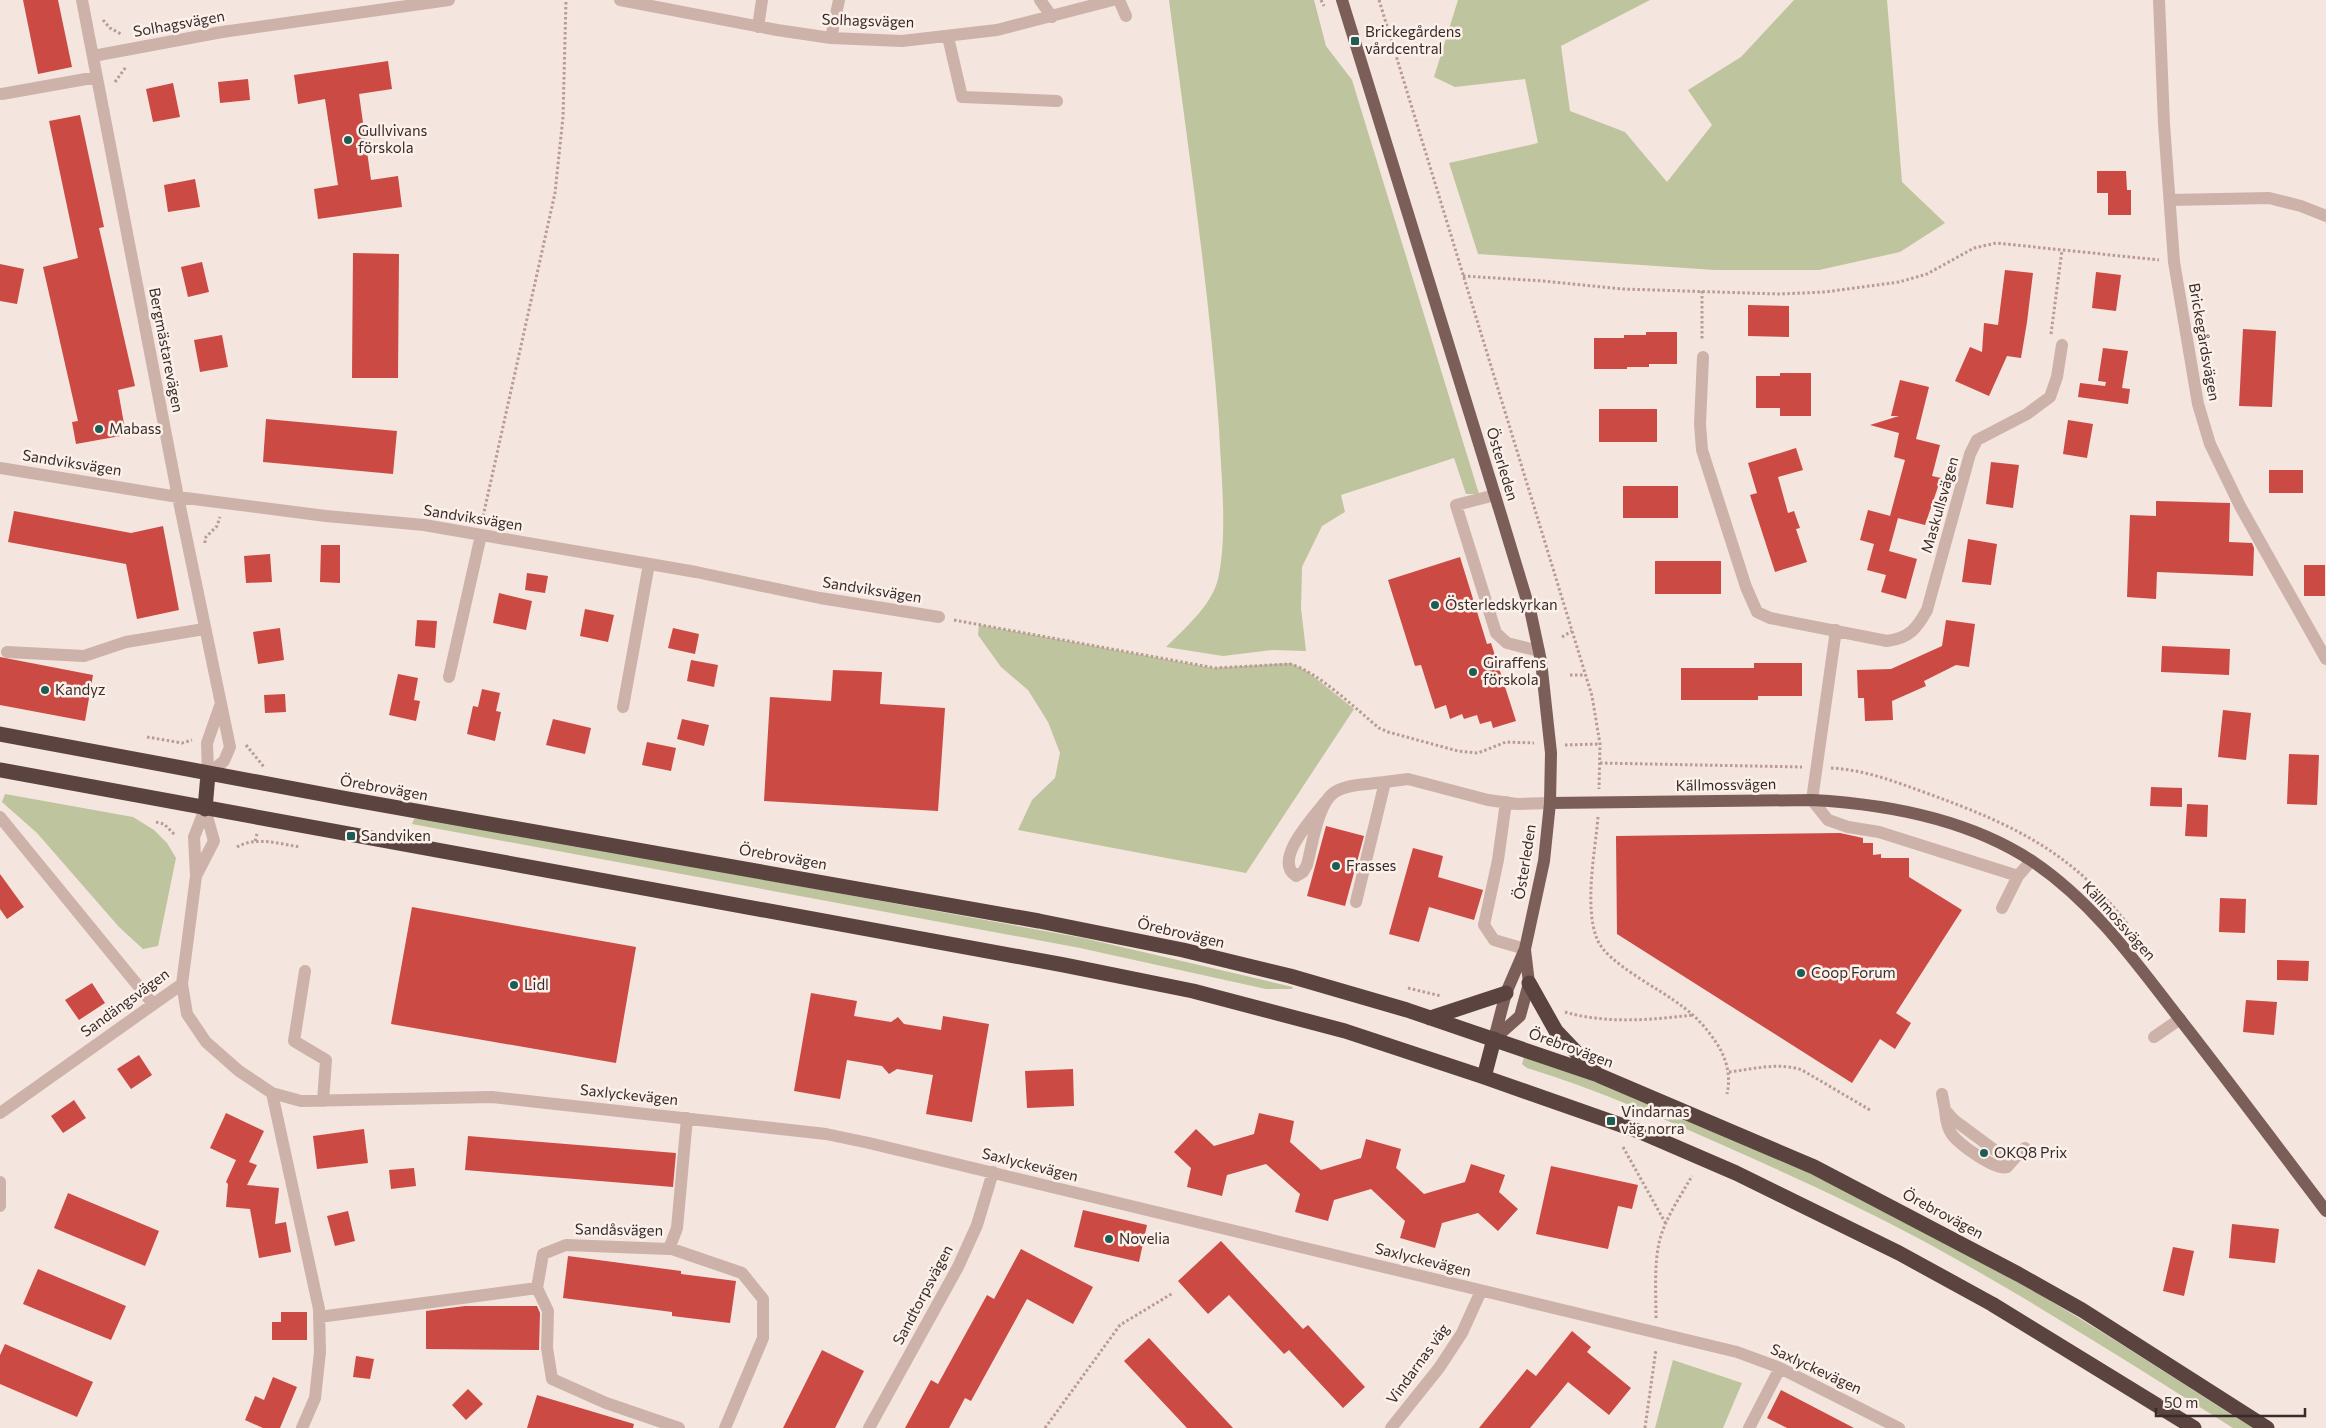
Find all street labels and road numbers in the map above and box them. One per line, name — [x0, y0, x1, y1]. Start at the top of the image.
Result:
street label: Solhagsvägen — [132, 6, 226, 40]
street label: Solhagsvägen — [821, 9, 915, 31]
street label: Brickegårdsvägen — [2186, 282, 2224, 402]
street label: Bergmästarevägen — [146, 286, 188, 414]
street label: Österleden — [1483, 425, 1523, 503]
street label: Sandviksvägen — [21, 445, 123, 479]
street label: Maskullsvägen — [1917, 454, 1961, 555]
street label: Sandviksvägen — [422, 500, 524, 534]
street label: Sandviksvägen — [821, 572, 923, 606]
street label: Örebrovägen — [339, 770, 430, 804]
street label: Källmossvägen — [1676, 774, 1776, 794]
street label: Österleden — [1509, 823, 1539, 901]
street label: Örebrovägen — [738, 839, 829, 873]
street label: Källmossvägen — [2079, 877, 2160, 964]
street label: Örebrovägen — [1136, 913, 1227, 951]
street label: Sandängsvägen — [77, 964, 172, 1040]
street label: Örebrovägen — [1526, 1023, 1616, 1071]
street label: Saxlyckevägen — [579, 1080, 679, 1108]
street label: Saxlyckevägen — [980, 1143, 1080, 1185]
street label: Örebrovägen — [1900, 1184, 1987, 1242]
street label: Sandåsvägen — [575, 1219, 663, 1239]
street label: Saxlyckevägen — [1373, 1238, 1473, 1280]
street label: Sandtorpsvägen — [888, 1242, 956, 1347]
street label: Vindarnas väg — [1382, 1320, 1452, 1407]
street label: Saxlyckevägen — [1768, 1339, 1865, 1397]

